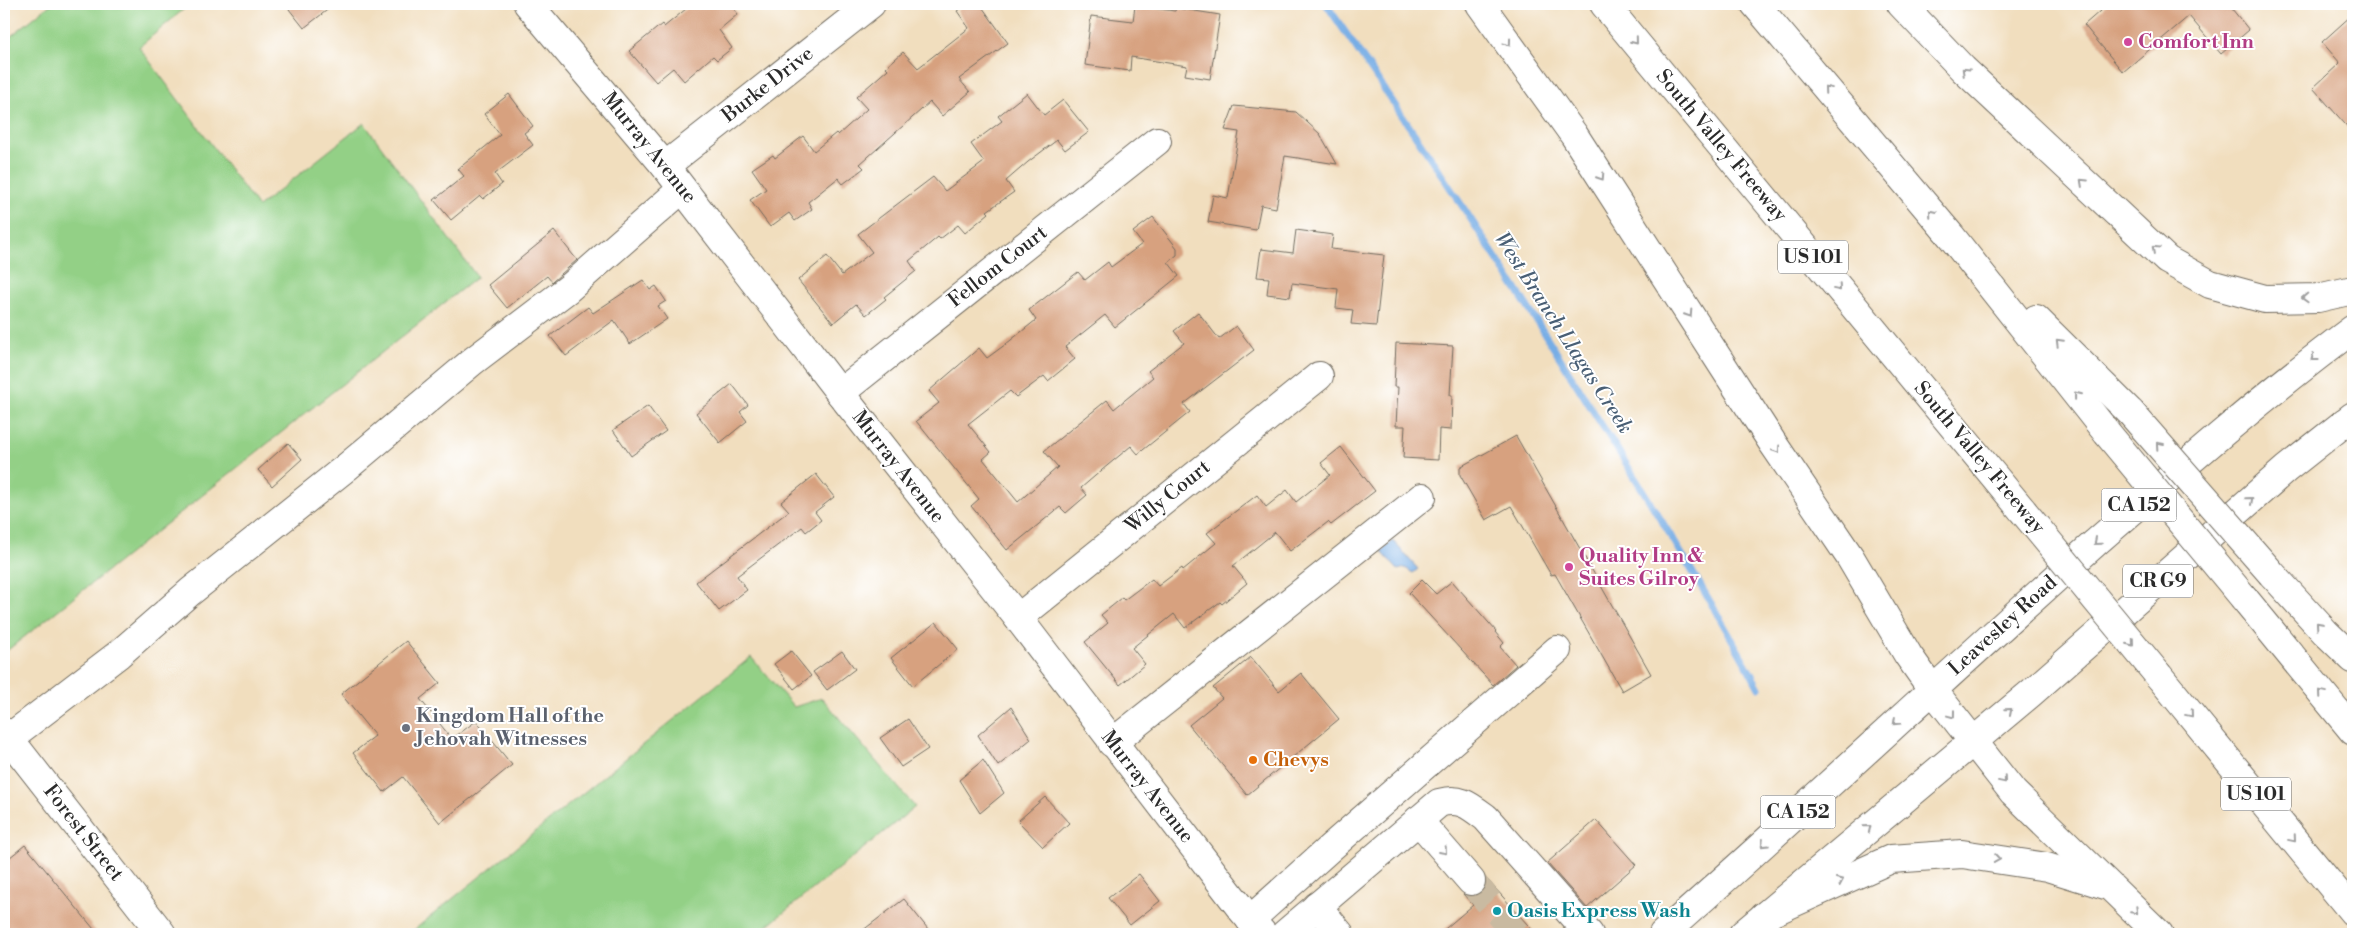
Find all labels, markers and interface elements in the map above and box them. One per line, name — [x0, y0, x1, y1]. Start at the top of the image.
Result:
place label: Comfort Inn — [2138, 30, 2255, 55]
one-way arrow — [1629, 36, 1638, 45]
marker: Comfort Inn — [2122, 36, 2134, 48]
one-way arrow — [1502, 38, 1512, 47]
street label: Burke Drive — [716, 42, 819, 129]
street label: South Valley Freeway — [1650, 65, 1792, 227]
one-way arrow — [1962, 67, 1971, 76]
one-way arrow — [1824, 86, 1833, 95]
street label: Murray Avenue — [596, 87, 702, 209]
one-way arrow — [1595, 171, 1604, 181]
one-way arrow — [2080, 179, 2089, 188]
one-way arrow — [1929, 210, 1938, 219]
street label: Fellom Court — [943, 220, 1053, 314]
water label: West Branch Llagas Creek — [1488, 227, 1638, 439]
road number: US 101 — [1778, 240, 1848, 274]
one-way arrow — [2152, 246, 2161, 255]
one-way arrow — [1833, 282, 1841, 291]
one-way arrow — [2301, 293, 2309, 303]
one-way arrow — [1683, 308, 1692, 317]
one-way arrow — [2055, 339, 2064, 348]
one-way arrow — [2310, 352, 2320, 361]
street label: South Valley Freeway — [1908, 377, 2050, 539]
one-way arrow — [2074, 392, 2082, 401]
street label: Murray Avenue — [846, 406, 950, 528]
one-way arrow — [2156, 442, 2165, 451]
one-way arrow — [1771, 444, 1780, 454]
street label: Willy Court — [1120, 455, 1216, 540]
road number: CA 152 — [2102, 488, 2176, 522]
one-way arrow — [2245, 497, 2254, 506]
one-way arrow — [2093, 536, 2102, 545]
place label: Quality Inn & Suites Gilroy — [1579, 544, 1704, 592]
marker: Quality Inn & Suites Gilroy — [1563, 561, 1575, 573]
road number: CR G9 — [2123, 564, 2193, 598]
street label: Leavesley Road — [1943, 570, 2063, 681]
one-way arrow — [2315, 622, 2324, 631]
one-way arrow — [2126, 637, 2134, 646]
one-way arrow — [2320, 690, 2328, 699]
place label: Kingdom Hall of the Jehovah Witnesses — [413, 704, 604, 752]
one-way arrow — [2004, 708, 2013, 717]
one-way arrow — [2184, 708, 2192, 717]
one-way arrow — [1946, 709, 1955, 719]
one-way arrow — [1893, 716, 1902, 725]
marker: Kingdom Hall of the Jehovah Witnesses — [400, 722, 412, 734]
street label: Murray Avenue — [1095, 726, 1199, 848]
place label: Chevys — [1263, 748, 1329, 773]
marker: Chevys — [1247, 754, 1259, 766]
one-way arrow — [1998, 774, 2006, 783]
road number: US 101 — [2221, 778, 2291, 811]
street label: Forest Street — [37, 780, 129, 886]
road number: CA 152 — [1760, 796, 1836, 829]
one-way arrow — [1862, 825, 1871, 834]
one-way arrow — [2288, 833, 2296, 842]
one-way arrow — [1760, 838, 1769, 847]
one-way arrow — [1438, 845, 1447, 854]
one-way arrow — [1993, 854, 2002, 864]
one-way arrow — [1835, 877, 1844, 888]
place label: Oasis Express Wash — [1507, 899, 1691, 924]
marker: Oasis Express Wash — [1491, 905, 1503, 917]
one-way arrow — [2129, 905, 2138, 914]

